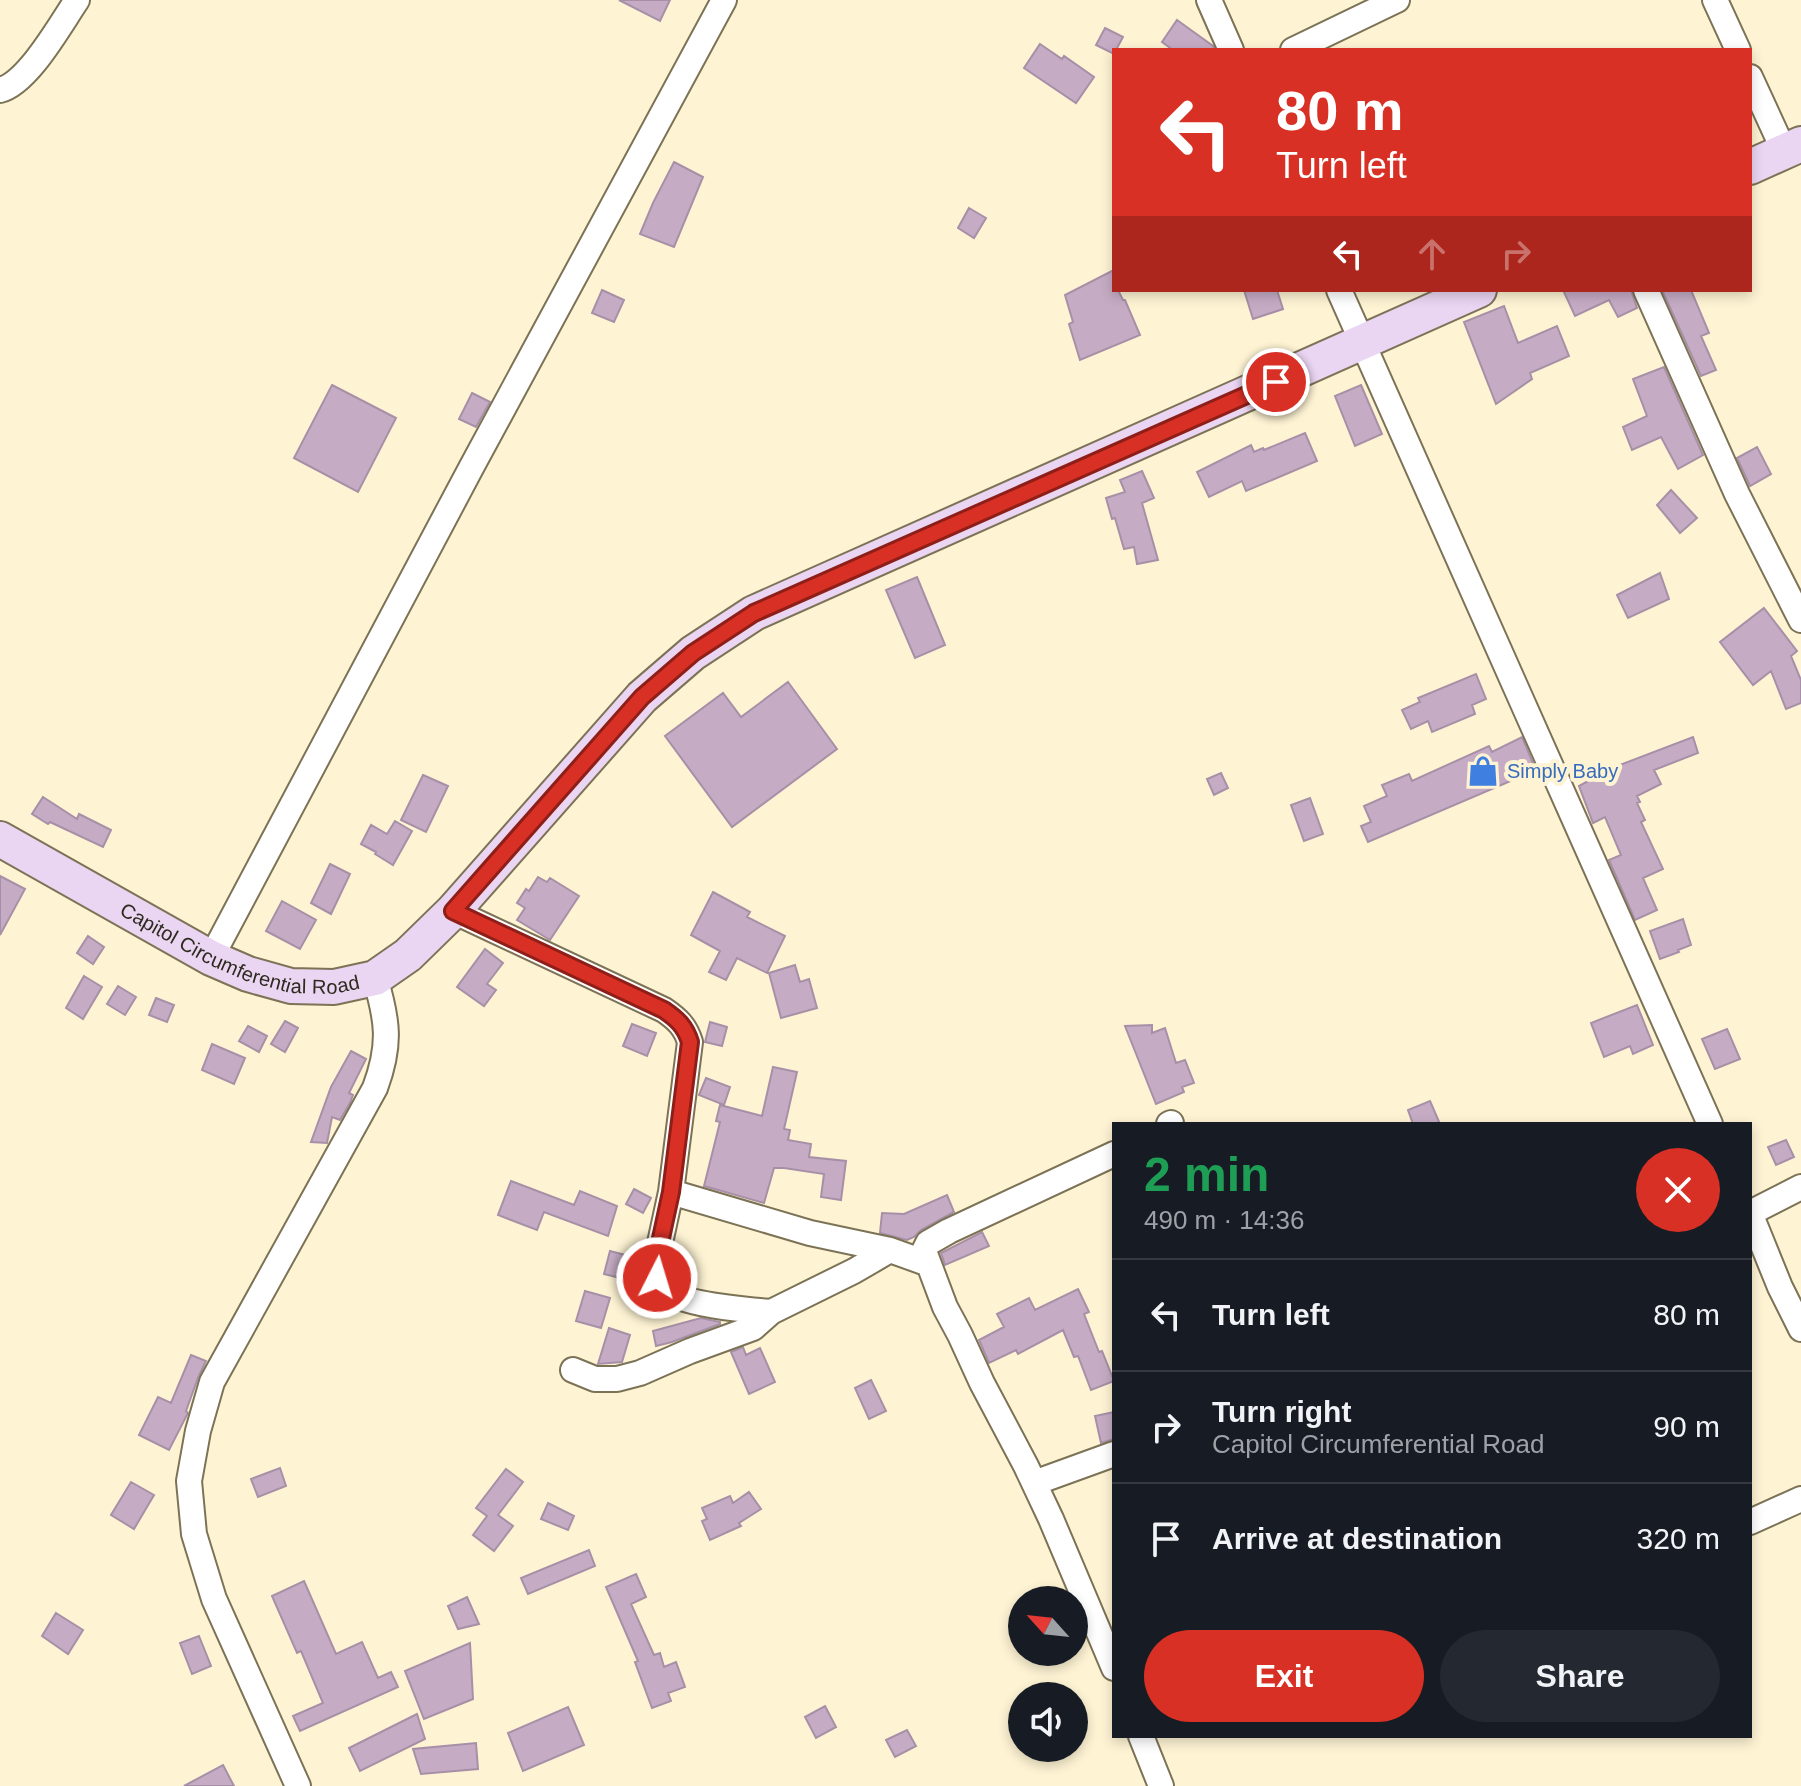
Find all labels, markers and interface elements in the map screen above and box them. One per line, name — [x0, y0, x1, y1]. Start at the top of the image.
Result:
text: 80 m — [1276, 79, 1404, 142]
icon: left — [1144, 80, 1248, 184]
text: Turn left — [1276, 145, 1407, 186]
icon: left — [1326, 232, 1370, 276]
icon: ahead — [1410, 232, 1454, 276]
icon: right — [1494, 232, 1538, 276]
pin — [1242, 348, 1310, 416]
icon: arrive — [1254, 360, 1298, 404]
shop icon: Simply Baby — [1466, 754, 1500, 788]
place label: Simply Baby — [1507, 760, 1618, 782]
street label: Capitol Circumferential Road — [117, 898, 361, 998]
text: 2 min — [1144, 1148, 1269, 1201]
button: close — [1636, 1148, 1720, 1232]
text: 490 m · 14:36 — [1144, 1205, 1304, 1235]
position arrow — [615, 1236, 699, 1320]
icon: left — [1144, 1293, 1188, 1337]
text: Turn left — [1212, 1298, 1330, 1331]
text: 80 m — [1653, 1298, 1720, 1331]
text: Turn right — [1212, 1395, 1351, 1428]
icon: right — [1144, 1405, 1188, 1449]
text: 90 m — [1653, 1410, 1720, 1443]
text: Capitol Circumferential Road — [1212, 1429, 1544, 1459]
icon: arrive — [1144, 1517, 1188, 1561]
text: Arrive at destination — [1212, 1522, 1502, 1555]
text: 320 m — [1637, 1522, 1720, 1555]
north arrow — [1008, 1586, 1088, 1666]
map controls — [1008, 1586, 1088, 1762]
button: Exit — [1144, 1630, 1424, 1722]
button: Share — [1440, 1630, 1720, 1722]
button: sound — [1008, 1682, 1088, 1762]

